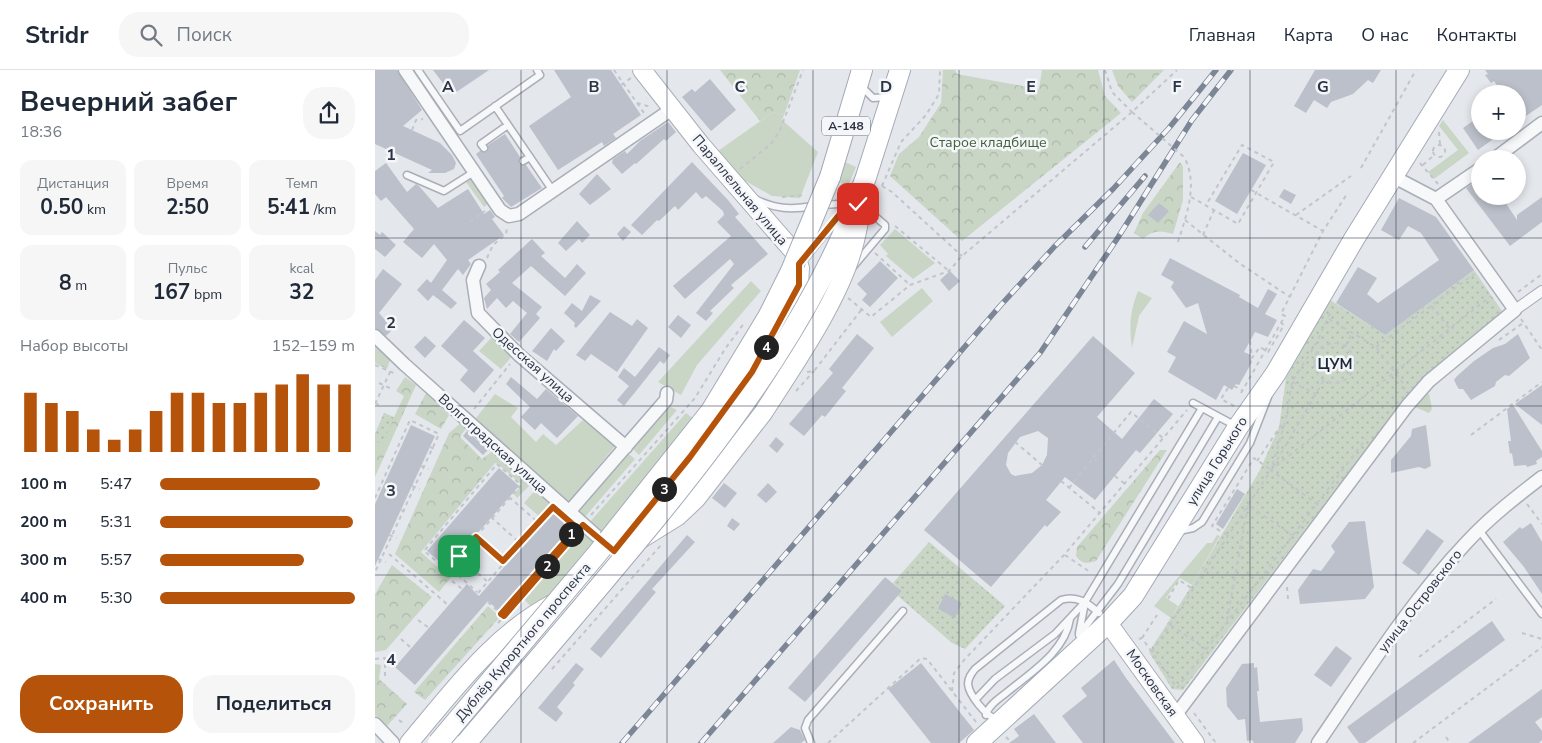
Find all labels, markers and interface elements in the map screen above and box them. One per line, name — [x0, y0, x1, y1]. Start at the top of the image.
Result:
search box — [119, 12, 469, 57]
text: Stridr — [25, 19, 89, 51]
icon: search — [137, 21, 165, 49]
text: Поиск — [177, 22, 232, 48]
text: Главная — [1189, 23, 1256, 47]
text: Карта — [1284, 23, 1333, 47]
text: О нас — [1361, 23, 1409, 47]
text: Контакты — [1437, 23, 1517, 47]
text: A — [442, 76, 454, 98]
text: B — [588, 76, 600, 98]
text: C — [735, 76, 746, 98]
text: D — [880, 76, 892, 98]
text: E — [1026, 76, 1036, 98]
text: F — [1173, 76, 1182, 98]
text: G — [1317, 76, 1329, 98]
text: Вечерний забег — [20, 83, 237, 121]
map controls — [1471, 85, 1526, 205]
button: + — [1471, 85, 1526, 140]
button: share — [303, 87, 355, 139]
road number: А-148 — [822, 116, 870, 136]
text: 18:36 — [20, 121, 62, 143]
street label: Параллельная улица — [688, 131, 792, 249]
park label: Старое кладбище — [929, 133, 1047, 152]
text: 1 — [386, 144, 396, 166]
button: − — [1471, 150, 1526, 205]
text: Дистанция — [37, 174, 109, 193]
text: Время — [166, 174, 209, 193]
text: Темп — [286, 174, 318, 193]
pin — [837, 183, 879, 225]
icon: check — [844, 190, 872, 218]
text: 0.50 — [40, 193, 83, 221]
text: 2:50 — [166, 193, 209, 221]
text: 5:41 — [267, 193, 310, 221]
text: km — [83, 200, 106, 219]
text: /km — [310, 200, 337, 219]
text: Пульс — [168, 259, 207, 278]
text: kcal — [289, 259, 314, 278]
text: 8 — [59, 269, 72, 297]
text: m — [72, 276, 87, 295]
text: 167 — [153, 278, 190, 306]
text: 32 — [289, 278, 314, 306]
text: bpm — [190, 285, 222, 304]
text: 2 — [386, 312, 396, 334]
street label: Одесская улица — [488, 323, 578, 407]
pin: 4 — [753, 334, 779, 360]
text: Набор высоты — [20, 335, 128, 357]
text: 152–159 m — [272, 335, 355, 357]
text: 4 — [762, 338, 771, 357]
district label: ЦУМ — [1317, 354, 1353, 374]
street label: Волгоградская улица — [434, 390, 552, 498]
street label: улица Горького — [1182, 413, 1252, 509]
text: 100 m — [20, 473, 67, 495]
text: 5:47 — [100, 473, 132, 495]
pin: 3 — [651, 476, 677, 502]
text: 3 — [386, 480, 396, 502]
text: 3 — [660, 480, 669, 499]
text: 200 m — [20, 511, 67, 533]
text: 5:31 — [100, 511, 132, 533]
pin: 1 — [559, 522, 583, 546]
text: 1 — [567, 525, 576, 544]
pin — [438, 535, 480, 577]
icon: arrive — [445, 542, 473, 570]
street label: улица Островского — [1374, 545, 1466, 657]
text: 300 m — [20, 549, 67, 571]
text: 5:57 — [100, 549, 132, 571]
pin: 2 — [535, 554, 559, 578]
text: 2 — [543, 557, 552, 576]
street label: Дублёр Курортного проспекта — [451, 559, 595, 725]
text: 400 m — [20, 587, 67, 609]
text: 5:30 — [100, 587, 132, 609]
street label: Московская — [1122, 645, 1182, 721]
text: 4 — [386, 649, 396, 671]
button: Сохранить — [20, 675, 183, 733]
button: Поделиться — [193, 675, 355, 733]

